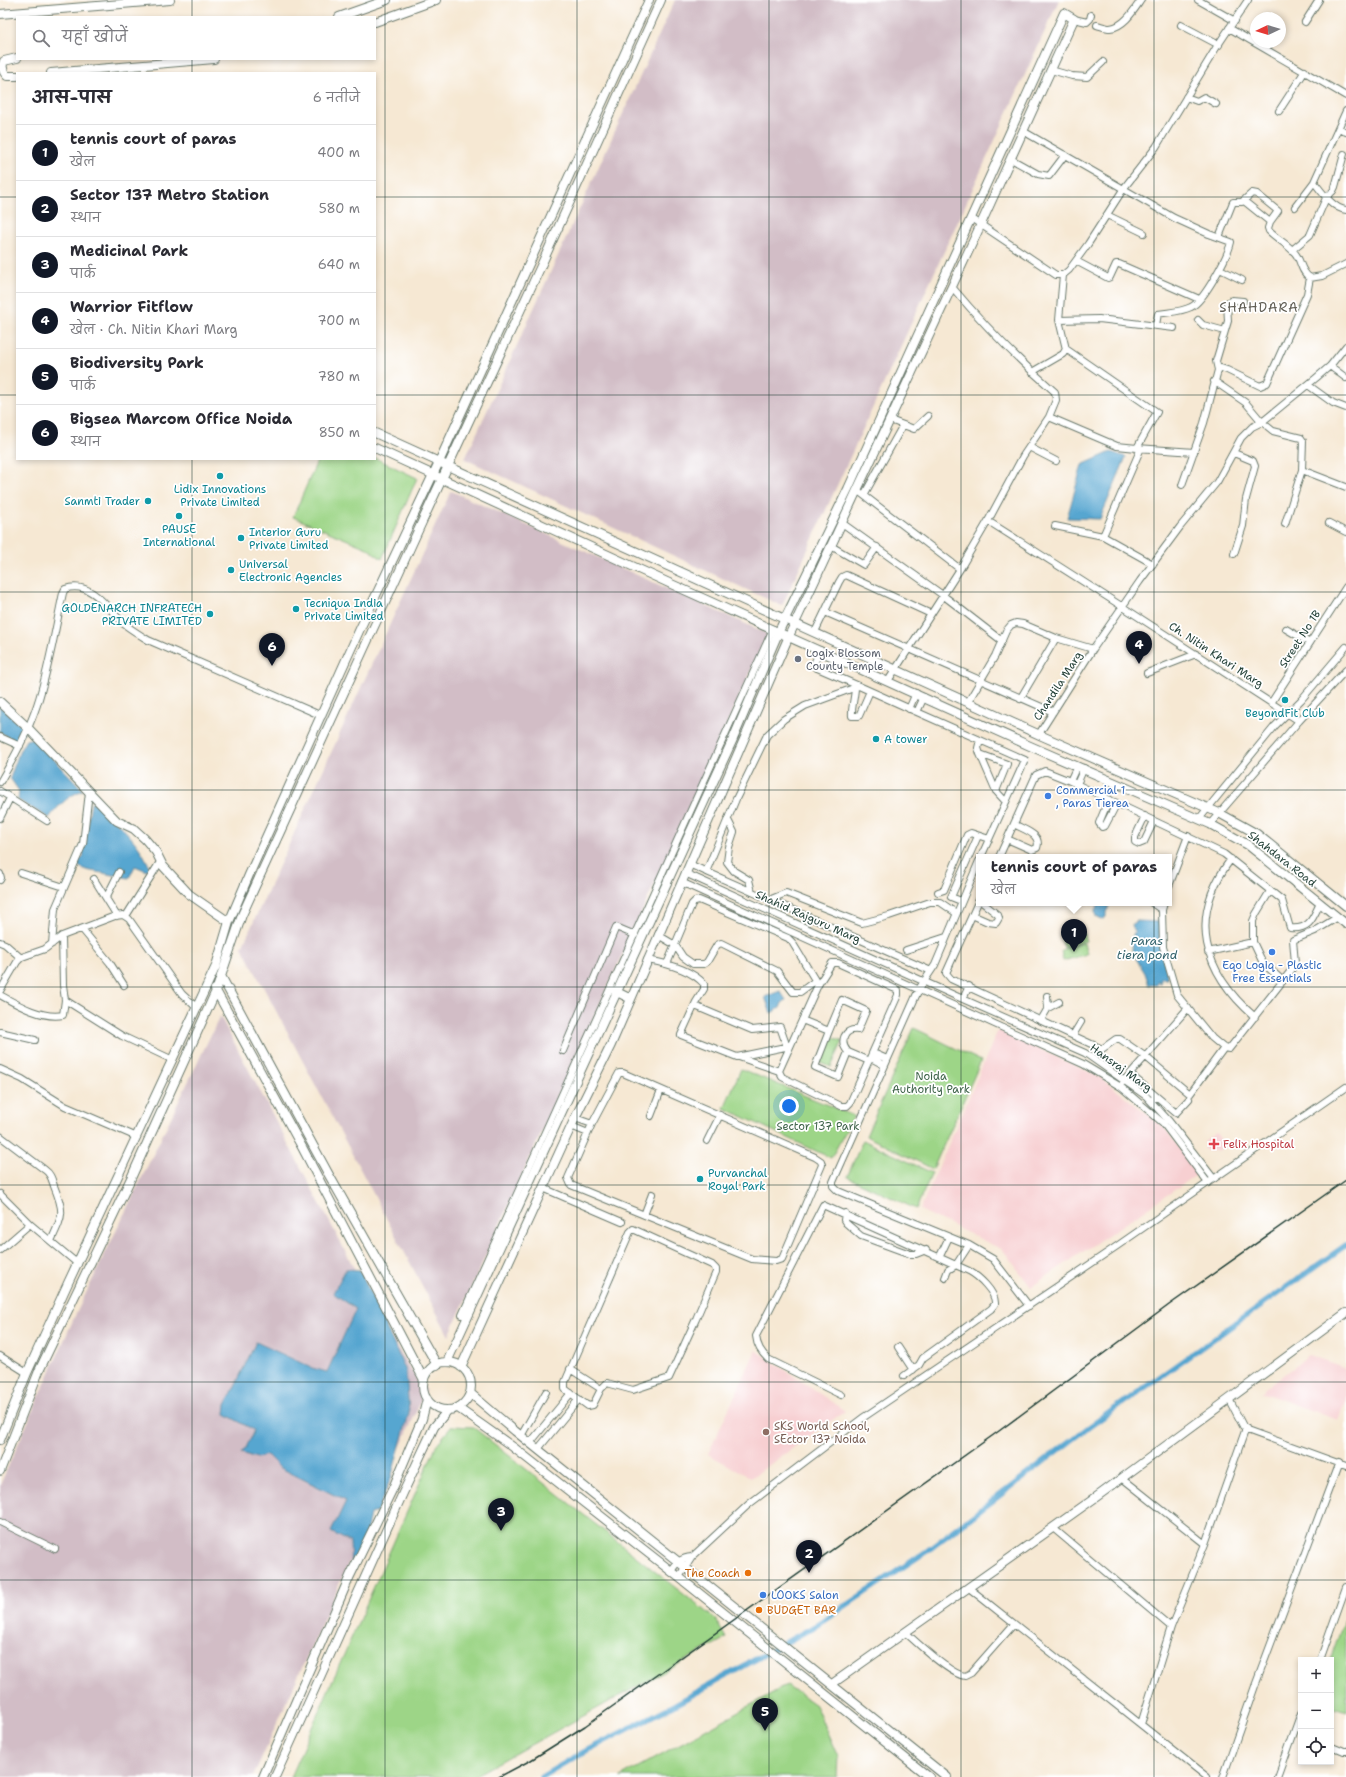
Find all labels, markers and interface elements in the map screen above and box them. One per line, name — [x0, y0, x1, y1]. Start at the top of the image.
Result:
north arrow — [1250, 12, 1286, 48]
search box — [16, 16, 376, 60]
icon: search — [30, 27, 52, 49]
text: यहाँ खोजें — [62, 27, 128, 47]
text: आस-पास — [32, 86, 112, 108]
text: 6 नतीजे — [313, 89, 360, 106]
text: tennis court of paras — [70, 129, 237, 149]
text: 1 — [42, 144, 48, 161]
text: 400 m — [317, 144, 360, 161]
text: खेल — [70, 153, 95, 170]
text: Sector 137 Metro Station — [70, 185, 269, 205]
text: 2 — [40, 200, 50, 217]
text: 580 m — [319, 200, 360, 217]
text: स्थान — [70, 209, 101, 226]
text: Medicinal Park — [70, 241, 188, 261]
text: 3 — [40, 256, 50, 273]
text: 640 m — [318, 256, 360, 273]
text: पार्क — [70, 265, 96, 282]
text: Warrior Fitflow — [70, 297, 193, 317]
district label: SHAHDARA — [1219, 299, 1299, 316]
text: 4 — [40, 312, 50, 329]
text: 700 m — [317, 312, 360, 329]
text: खेल · Ch. Nitin Khari Marg — [70, 321, 238, 338]
text: Biodiversity Park — [70, 353, 204, 373]
text: 5 — [41, 368, 49, 385]
text: 780 m — [318, 368, 360, 385]
text: पार्क — [70, 377, 96, 394]
text: Bigsea Marcom Office Noida — [70, 409, 292, 429]
text: 6 — [40, 424, 50, 441]
text: 850 m — [319, 424, 360, 441]
text: स्थान — [70, 433, 101, 450]
marker: Lidix Innovations Private Limited — [215, 471, 225, 481]
place label: Lidix Innovations Private Limited — [174, 482, 266, 510]
place label: Sanmti Trader — [64, 494, 140, 509]
marker: Sanmti Trader — [143, 496, 153, 506]
marker: PAUSE International — [174, 511, 184, 521]
place label: PAUSE International — [143, 522, 216, 550]
place label: Interior Guru Private Limited — [249, 525, 329, 553]
marker: Interior Guru Private Limited — [236, 533, 246, 543]
place label: Universal Electronic Agencies — [239, 557, 342, 585]
marker: Universal Electronic Agencies — [226, 565, 236, 575]
place label: Tecniqua India Private Limited — [304, 596, 384, 624]
place label: GOLDENARCH INFRATECH PRIVATE LIMITED — [62, 601, 202, 629]
marker: Tecniqua India Private Limited — [291, 604, 301, 614]
street label: Street No 1B — [1276, 607, 1324, 671]
marker: GOLDENARCH INFRATECH PRIVATE LIMITED — [205, 609, 215, 619]
street label: Ch. Nitin Khari Marg — [1166, 619, 1266, 691]
pin: 4 — [1126, 631, 1152, 664]
pin: 6 — [259, 633, 285, 666]
place label: Logix Blossom County Temple — [806, 646, 883, 674]
street label: Chandila Marg — [1030, 648, 1086, 723]
marker: Logix Blossom County Temple — [793, 654, 803, 664]
marker: BeyondFit Club — [1280, 695, 1290, 705]
place label: BeyondFit Club — [1245, 706, 1325, 721]
place label: A tower — [884, 732, 927, 747]
marker: A tower — [871, 734, 881, 744]
place label: Commercial 1 , Paras Tierea — [1056, 783, 1129, 811]
marker: Commercial 1 , Paras Tierea — [1043, 791, 1053, 801]
street label: Shahdara Road — [1245, 828, 1319, 890]
popup — [976, 854, 1172, 906]
text: tennis court of paras — [991, 857, 1157, 877]
text: खेल — [991, 881, 1016, 898]
street label: Shahid Rajguru Marg — [753, 887, 863, 947]
pin: 1 — [1061, 919, 1087, 952]
water label: Paras tiera pond — [1117, 933, 1178, 963]
marker: Eqo Logiq - Plastic Free Essentials — [1267, 947, 1277, 957]
place label: Eqo Logiq - Plastic Free Essentials — [1222, 958, 1322, 986]
street label: Hansraj Marg — [1087, 1040, 1155, 1096]
park label: Noida Authority Park — [892, 1069, 970, 1097]
your location — [779, 1096, 799, 1116]
park label: Sector 137 Park — [776, 1119, 860, 1134]
place label: Felix Hospital — [1223, 1137, 1295, 1152]
marker: Felix Hospital — [1208, 1138, 1220, 1150]
place label: Purvanchal Royal Park — [708, 1166, 768, 1194]
marker: Purvanchal Royal Park — [695, 1174, 705, 1184]
place label: SKS World School, SEctor 137 Noida — [774, 1419, 870, 1447]
marker: SKS World School, SEctor 137 Noida — [761, 1427, 771, 1437]
pin: 3 — [488, 1498, 514, 1531]
pin: 2 — [796, 1540, 822, 1573]
place label: The Coach — [685, 1566, 740, 1581]
marker: The Coach — [743, 1568, 753, 1578]
place label: LOOKS Salon — [771, 1588, 839, 1603]
marker: LOOKS Salon — [758, 1590, 768, 1600]
place label: BUDGET BAR — [767, 1603, 837, 1618]
marker: BUDGET BAR — [754, 1605, 764, 1615]
map controls — [1298, 1657, 1334, 1765]
button: + — [1298, 1657, 1334, 1693]
button: − — [1298, 1693, 1334, 1729]
pin: 5 — [752, 1698, 778, 1731]
button: locate — [1298, 1729, 1334, 1765]

